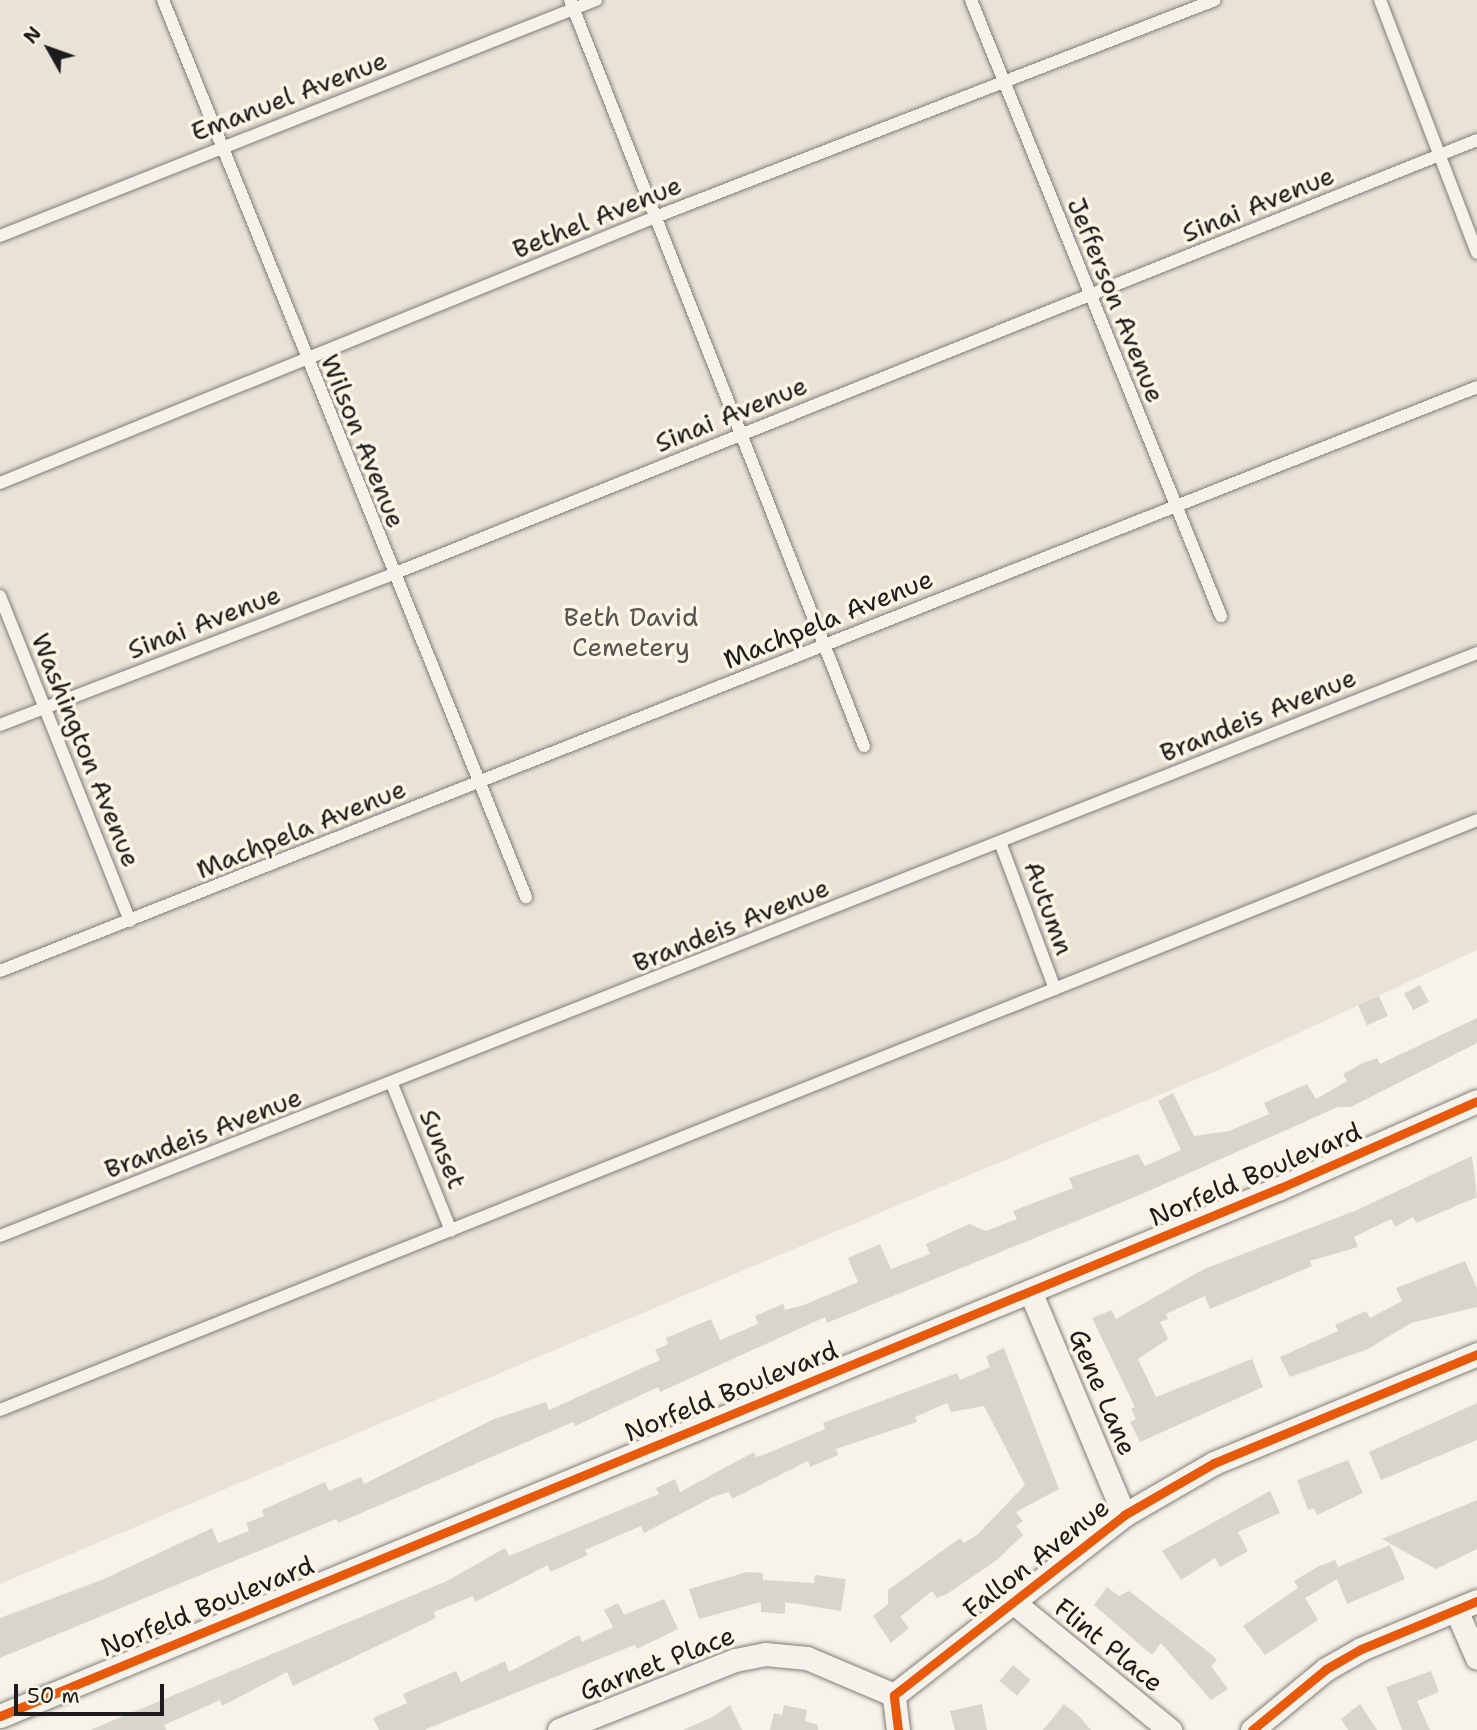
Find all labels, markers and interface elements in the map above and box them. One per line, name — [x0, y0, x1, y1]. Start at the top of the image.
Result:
north arrow — [14, 14, 84, 84]
text: N — [18, 21, 47, 49]
street label: Emanuel Avenue — [187, 44, 391, 148]
street label: Sinai Avenue — [1177, 159, 1339, 249]
street label: Bethel Avenue — [508, 169, 686, 265]
street label: Jefferson Avenue — [1061, 193, 1171, 407]
street label: Wilson Avenue — [314, 350, 412, 532]
street label: Sinai Avenue — [650, 369, 812, 459]
street label: Machpela Avenue — [719, 563, 937, 675]
street label: Sinai Avenue — [123, 579, 285, 665]
park label: Beth David Cemetery — [564, 601, 698, 662]
street label: Washington Avenue — [25, 628, 147, 872]
street label: Brandeis Avenue — [1155, 661, 1361, 769]
street label: Machpela Avenue — [192, 773, 410, 885]
street label: Autumn — [1018, 857, 1080, 959]
street label: Brandeis Avenue — [628, 871, 834, 979]
street label: Brandeis Avenue — [100, 1081, 306, 1185]
street label: Sunset — [413, 1105, 473, 1193]
street label: Norfeld Boulevard — [1144, 1115, 1366, 1233]
street label: Gene Lane — [1062, 1324, 1144, 1460]
street label: Norfeld Boulevard — [620, 1334, 842, 1448]
street label: Fallon Avenue — [957, 1491, 1115, 1625]
street label: Norfeld Boulevard — [96, 1549, 318, 1663]
street label: Flint Place — [1048, 1592, 1170, 1698]
street label: Garnet Place — [575, 1619, 739, 1707]
scale bar — [18, 1670, 168, 1714]
text: 50 m — [27, 1682, 80, 1710]

